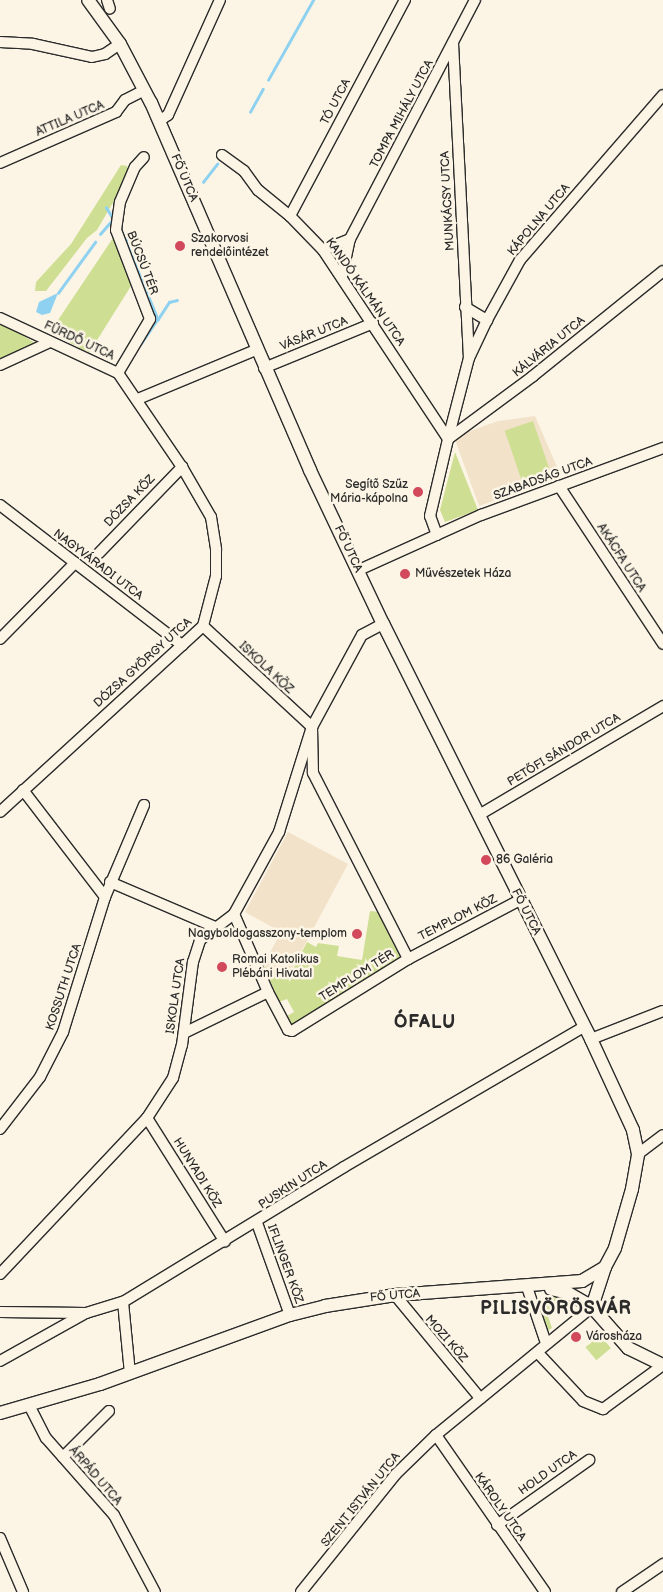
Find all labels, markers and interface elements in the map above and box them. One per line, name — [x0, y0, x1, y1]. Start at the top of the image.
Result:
street label: TOMPA MIHÁLY UTCA — [367, 57, 437, 171]
street label: TÓ UTCA — [318, 77, 354, 127]
street label: ATTILA UTCA — [34, 98, 106, 140]
street label: MUNKÁCSY UTCA — [438, 151, 458, 251]
street label: FŐ UTCA — [168, 152, 200, 204]
street label: KÁPOLNA UTCA — [505, 181, 573, 259]
street label: BÚCSÚ TÉR — [123, 229, 161, 297]
place label: Szakorvosi rendelőintézet — [191, 232, 269, 260]
street label: KANDÓ KÁLMÁN UTCA — [322, 235, 408, 349]
marker: Szakorvosi rendelőintézet — [173, 239, 187, 253]
street label: KÁLVÁRIA UTCA — [510, 313, 588, 381]
street label: VÁSÁR UTCA — [278, 314, 350, 354]
street label: FÜRDŐ UTCA — [42, 318, 116, 364]
street label: SZABADSÁG UTCA — [492, 454, 594, 504]
street label: DÓZSA KÖZ — [102, 472, 158, 530]
place label: Segítő Szűz Mária-kápolna — [330, 478, 408, 506]
marker: Segítő Szűz Mária-kápolna — [412, 486, 424, 498]
street label: AKÁCFA UTCA — [593, 521, 649, 595]
street label: FŐ UTCA — [331, 523, 365, 575]
street label: NAGYVÁRADI UTCA — [50, 527, 146, 603]
place label: Művészetek Háza — [415, 567, 511, 581]
marker: Művészetek Háza — [399, 568, 411, 580]
street label: DÓZSA GYÖRGY UTCA — [91, 615, 195, 711]
street label: ISKOLA KÖZ — [236, 639, 296, 697]
street label: PETŐFI SÁNDOR UTCA — [505, 711, 623, 789]
place label: 86 Galéria — [496, 853, 553, 867]
marker: 86 Galéria — [480, 854, 492, 866]
street label: FŐ UTCA — [508, 886, 544, 938]
street label: TEMPLOM KÖZ — [416, 892, 500, 944]
place label: Nagyboldogasszony-templom — [188, 927, 347, 941]
marker: Nagyboldogasszony-templom — [351, 928, 363, 940]
street label: KOSSUTH UTCA — [43, 942, 85, 1032]
street label: TEMPLOM TÉR — [317, 947, 397, 1005]
place label: Romai Katolikus Plébáni Hivatal — [232, 953, 319, 981]
street label: ISKOLA UTCA — [164, 957, 188, 1035]
marker: Romai Katolikus Plébáni Hivatal — [216, 961, 228, 973]
district label: ÓFALU — [393, 1012, 457, 1034]
street label: HUNYADI KÖZ — [170, 1135, 224, 1211]
street label: PUSKIN UTCA — [256, 1158, 330, 1212]
street label: IFLINGER KÖZ — [264, 1222, 306, 1306]
street label: FŐ UTCA — [369, 1287, 421, 1305]
district label: PILISVÖRÖSVÁR — [479, 1298, 633, 1320]
street label: MOZI KÖZ — [422, 1313, 470, 1365]
place label: Városháza — [586, 1330, 642, 1344]
marker: Városháza — [570, 1331, 582, 1343]
street label: ÁRPÁD UTCA — [66, 1444, 124, 1508]
street label: HOLD UTCA — [516, 1448, 580, 1498]
street label: SZENT ISTVÁN UTCA — [319, 1450, 403, 1550]
street label: KÁROLY UTCA — [471, 1470, 529, 1544]

